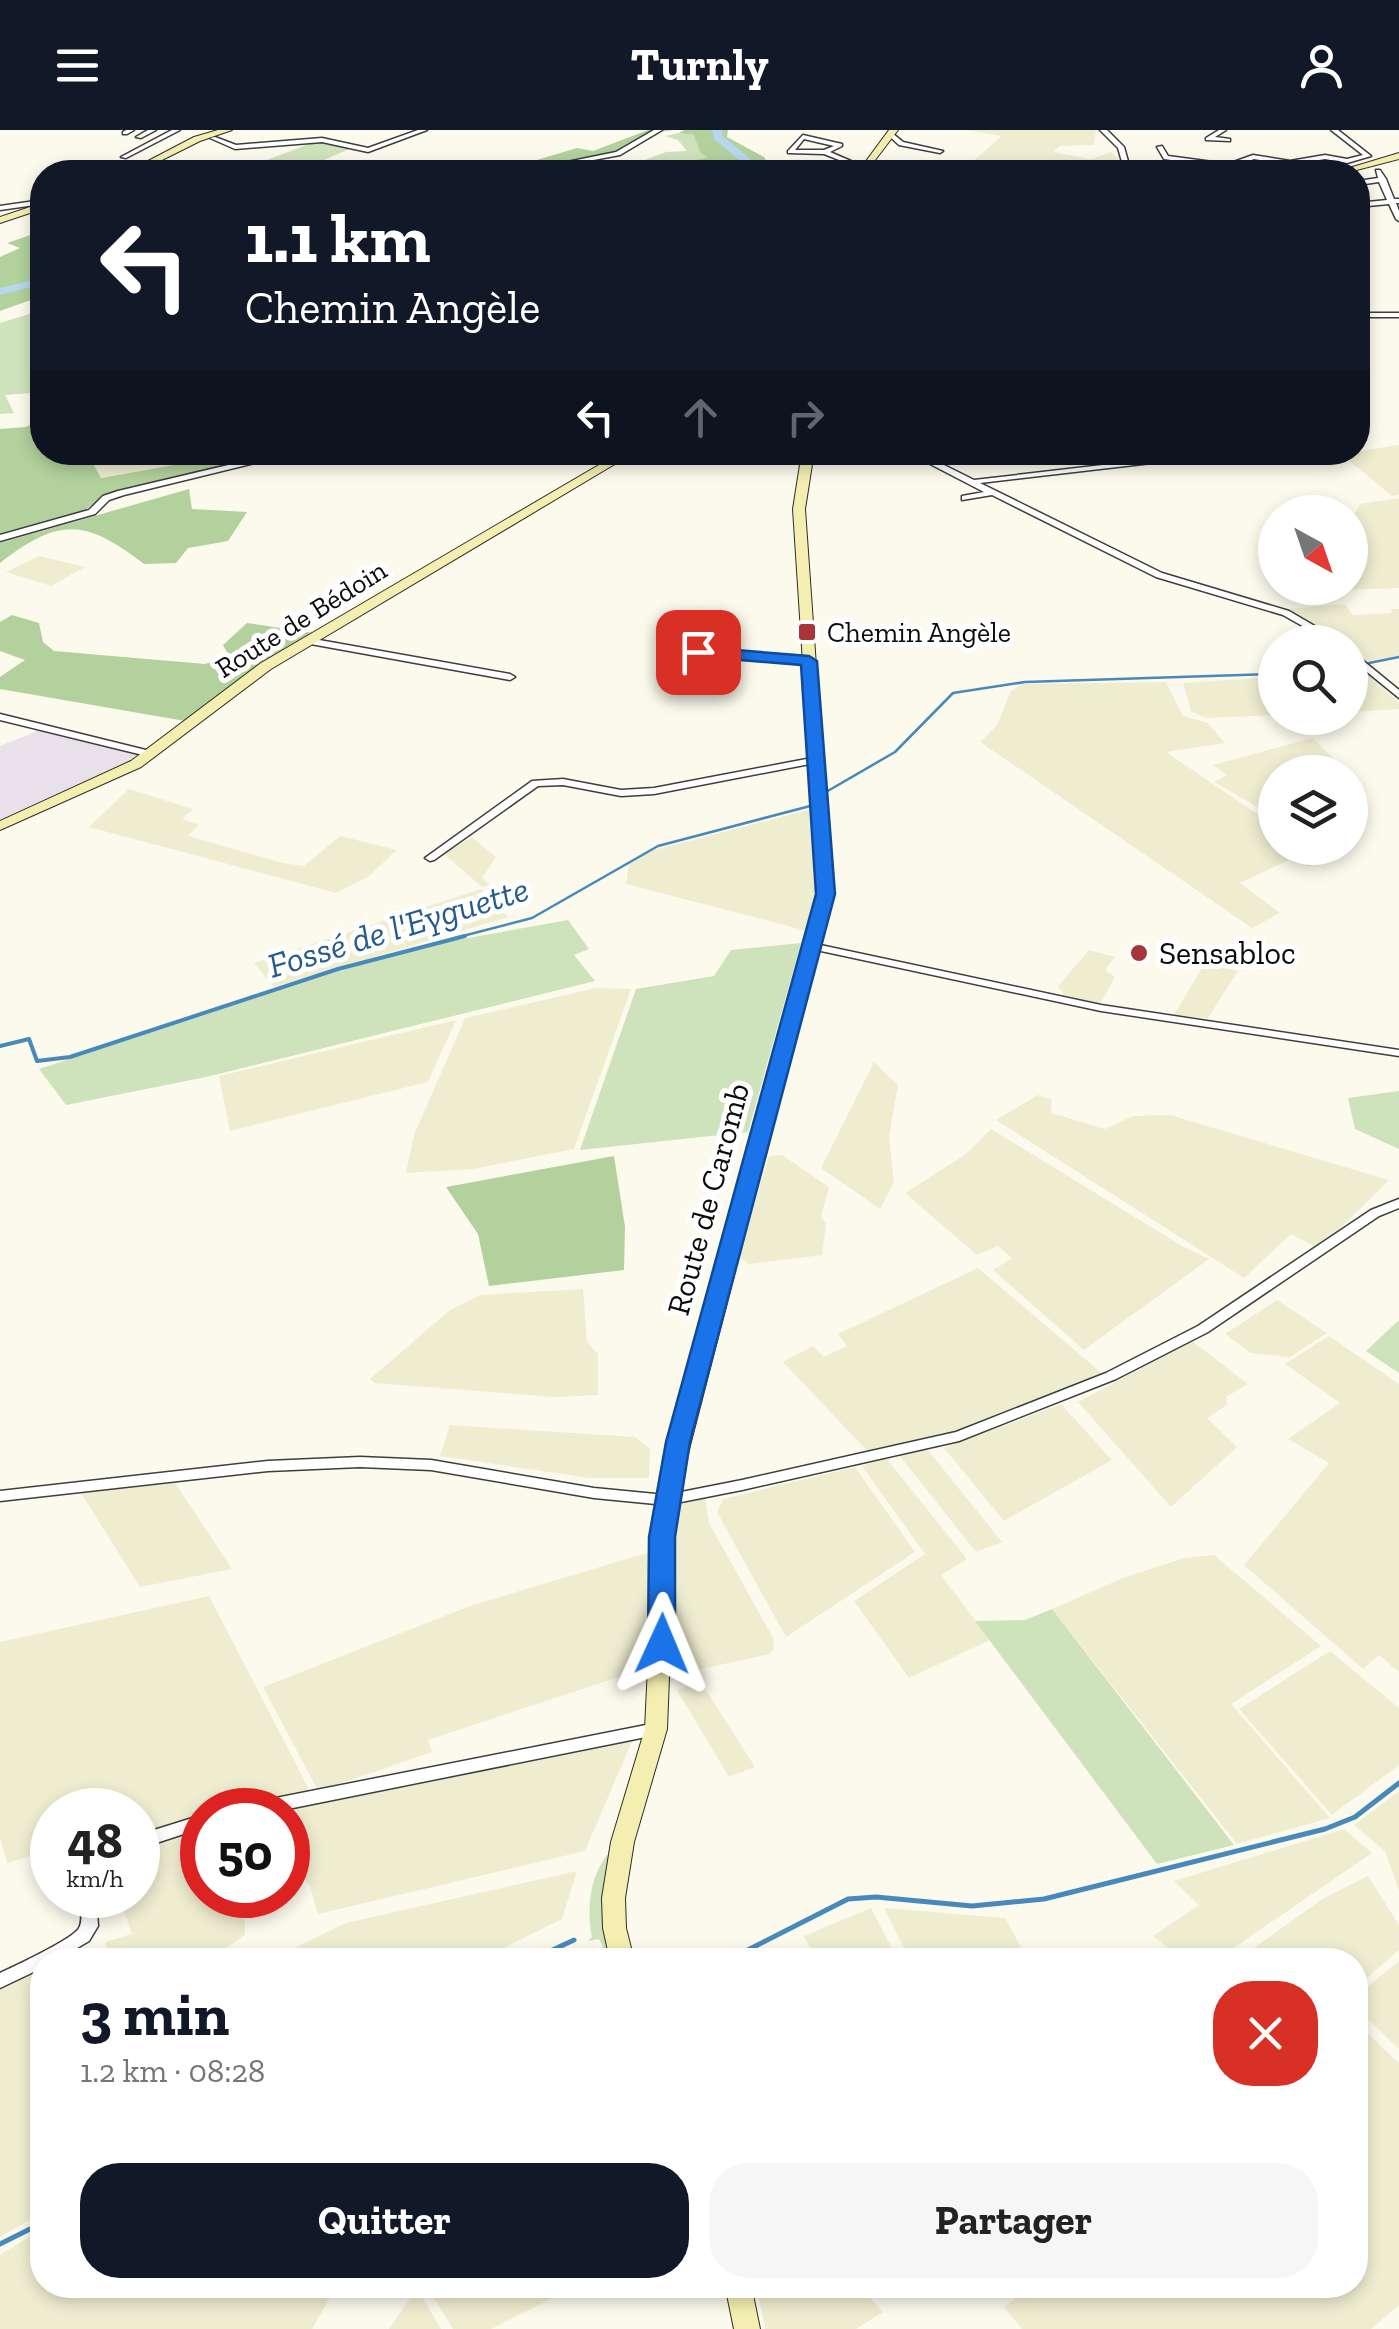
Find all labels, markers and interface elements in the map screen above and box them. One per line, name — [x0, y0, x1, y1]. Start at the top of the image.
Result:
icon: menu — [50, 38, 105, 93]
text: Turnly — [630, 38, 769, 92]
icon: person — [1294, 38, 1349, 93]
text: 1.1 km — [245, 196, 431, 280]
icon: left — [80, 200, 210, 330]
text: Chemin Angèle — [245, 281, 540, 335]
icon: left — [568, 390, 623, 445]
icon: ahead — [673, 390, 728, 445]
icon: right — [778, 390, 833, 445]
north arrow — [1258, 495, 1368, 605]
map controls — [1258, 495, 1368, 865]
street label: Route de Bédoin — [209, 553, 393, 685]
pin — [656, 610, 741, 695]
place label: Chemin Angèle — [827, 616, 1011, 649]
marker: Chemin Angèle — [796, 621, 818, 643]
icon: arrive — [671, 625, 726, 680]
button: search — [1258, 625, 1368, 735]
button: layers — [1258, 755, 1368, 865]
water label: Fossé de l'Eyguette — [262, 867, 534, 987]
place label: Sensabloc — [1159, 934, 1296, 972]
marker: Sensabloc — [1128, 942, 1150, 964]
street label: Route de Caromb — [659, 1079, 757, 1319]
position arrow — [610, 1592, 714, 1696]
speed limit sign: 50 — [180, 1788, 310, 1918]
text: 48 — [67, 1811, 123, 1871]
text: km/h — [66, 1863, 124, 1893]
text: 3 min — [80, 1978, 229, 2050]
button: close — [1213, 1981, 1318, 2086]
text: 1.2 km · 08:28 — [80, 2052, 265, 2090]
button: Quitter — [80, 2163, 689, 2278]
button: Partager — [709, 2163, 1318, 2278]

